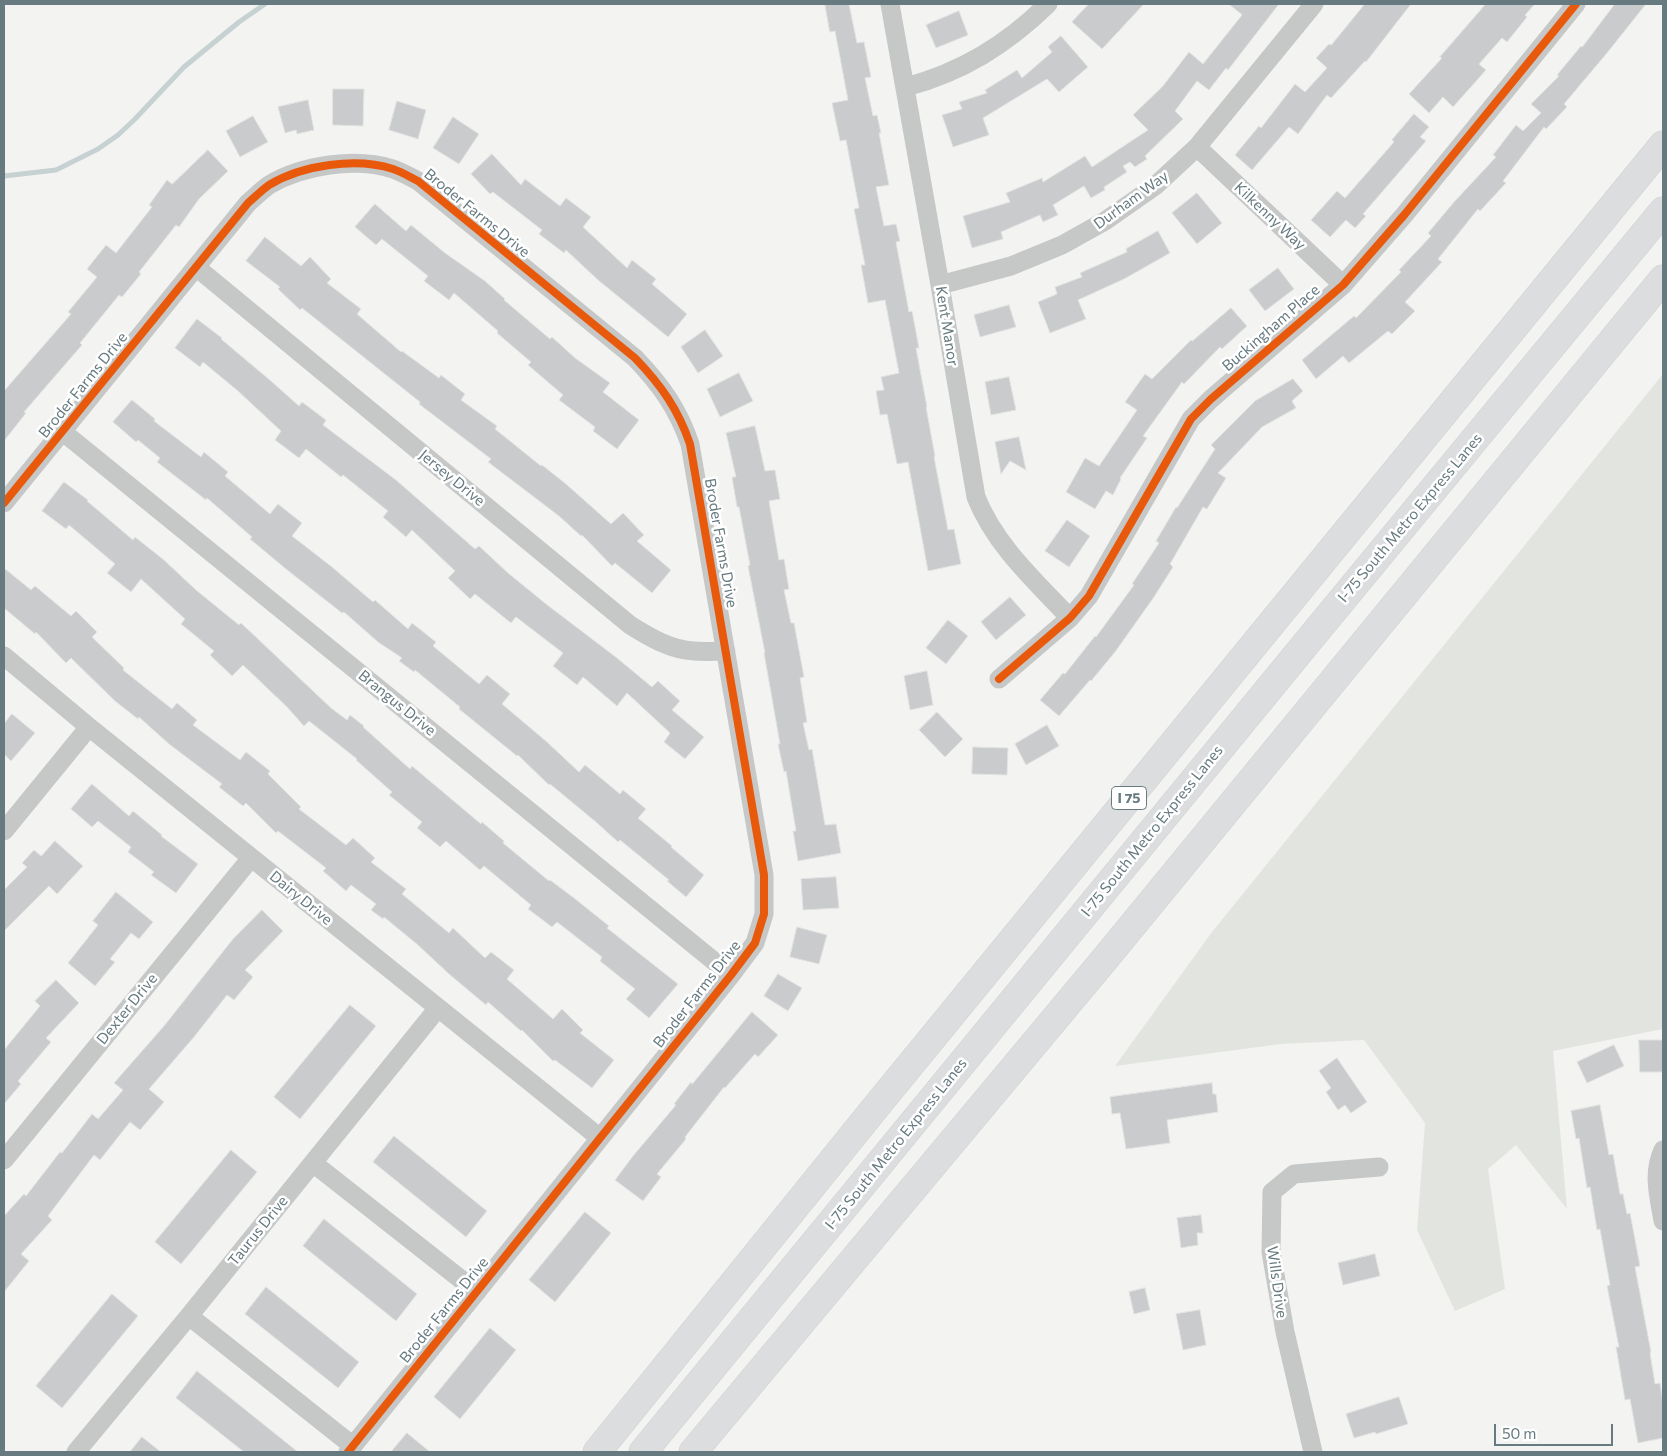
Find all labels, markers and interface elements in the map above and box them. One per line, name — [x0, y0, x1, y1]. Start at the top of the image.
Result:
street label: Broder Farms Drive — [420, 165, 534, 261]
street label: Durham Way — [1090, 167, 1172, 233]
street label: Kilkenny Way — [1231, 178, 1309, 254]
street label: Buckingham Place — [1219, 281, 1323, 375]
street label: Kent Manor — [932, 285, 962, 367]
street label: Broder Farms Drive — [35, 328, 131, 442]
street label: I-75 South Metro Express Lanes — [1334, 430, 1486, 606]
street label: Jersey Drive — [415, 446, 489, 510]
street label: Broder Farms Drive — [701, 477, 741, 609]
street label: Brangus Drive — [355, 666, 439, 740]
street label: I-75 South Metro Express Lanes — [1077, 742, 1227, 920]
road number: I 75 — [1112, 786, 1146, 810]
street label: Dairy Drive — [266, 867, 336, 929]
street label: Broder Farms Drive — [650, 937, 744, 1051]
street label: Dexter Drive — [93, 970, 161, 1048]
street label: I-75 South Metro Express Lanes — [821, 1055, 971, 1233]
street label: Taurus Drive — [224, 1192, 292, 1270]
street label: Wills Drive — [1263, 1245, 1291, 1319]
street label: Broder Farms Drive — [396, 1253, 492, 1367]
scale bar — [1497, 1414, 1616, 1446]
text: 50 m — [1502, 1424, 1536, 1442]

